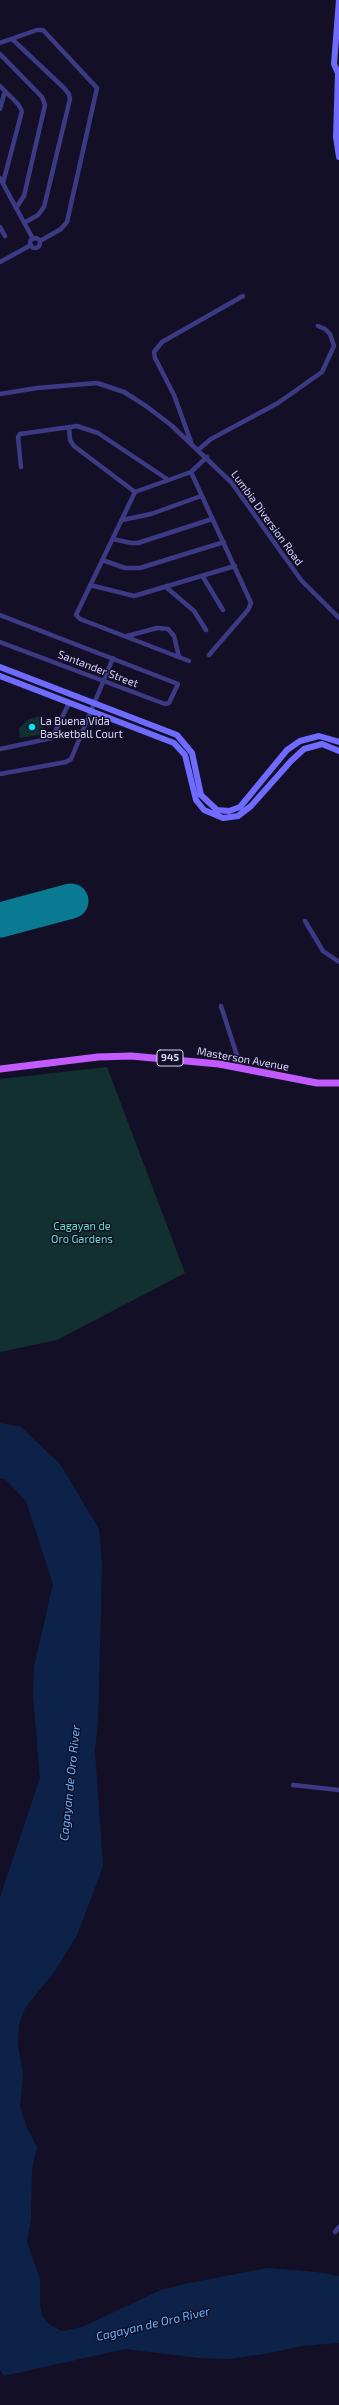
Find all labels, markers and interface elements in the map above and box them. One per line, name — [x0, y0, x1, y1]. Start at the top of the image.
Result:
street label: Lumbia Diversion Road — [228, 468, 306, 568]
street label: Santander Street — [56, 648, 140, 690]
place label: La Buena Vida Basketball Court — [40, 714, 123, 740]
marker: La Buena Vida Basketball Court — [27, 722, 37, 732]
street label: Masterson Avenue — [196, 1044, 290, 1074]
road number: 945 — [157, 1050, 183, 1066]
park label: Cagayan de Oro Gardens — [51, 1219, 113, 1245]
water label: Cagayan de Oro River — [57, 1724, 83, 1842]
water label: Cagayan de Oro River — [95, 2304, 211, 2344]

